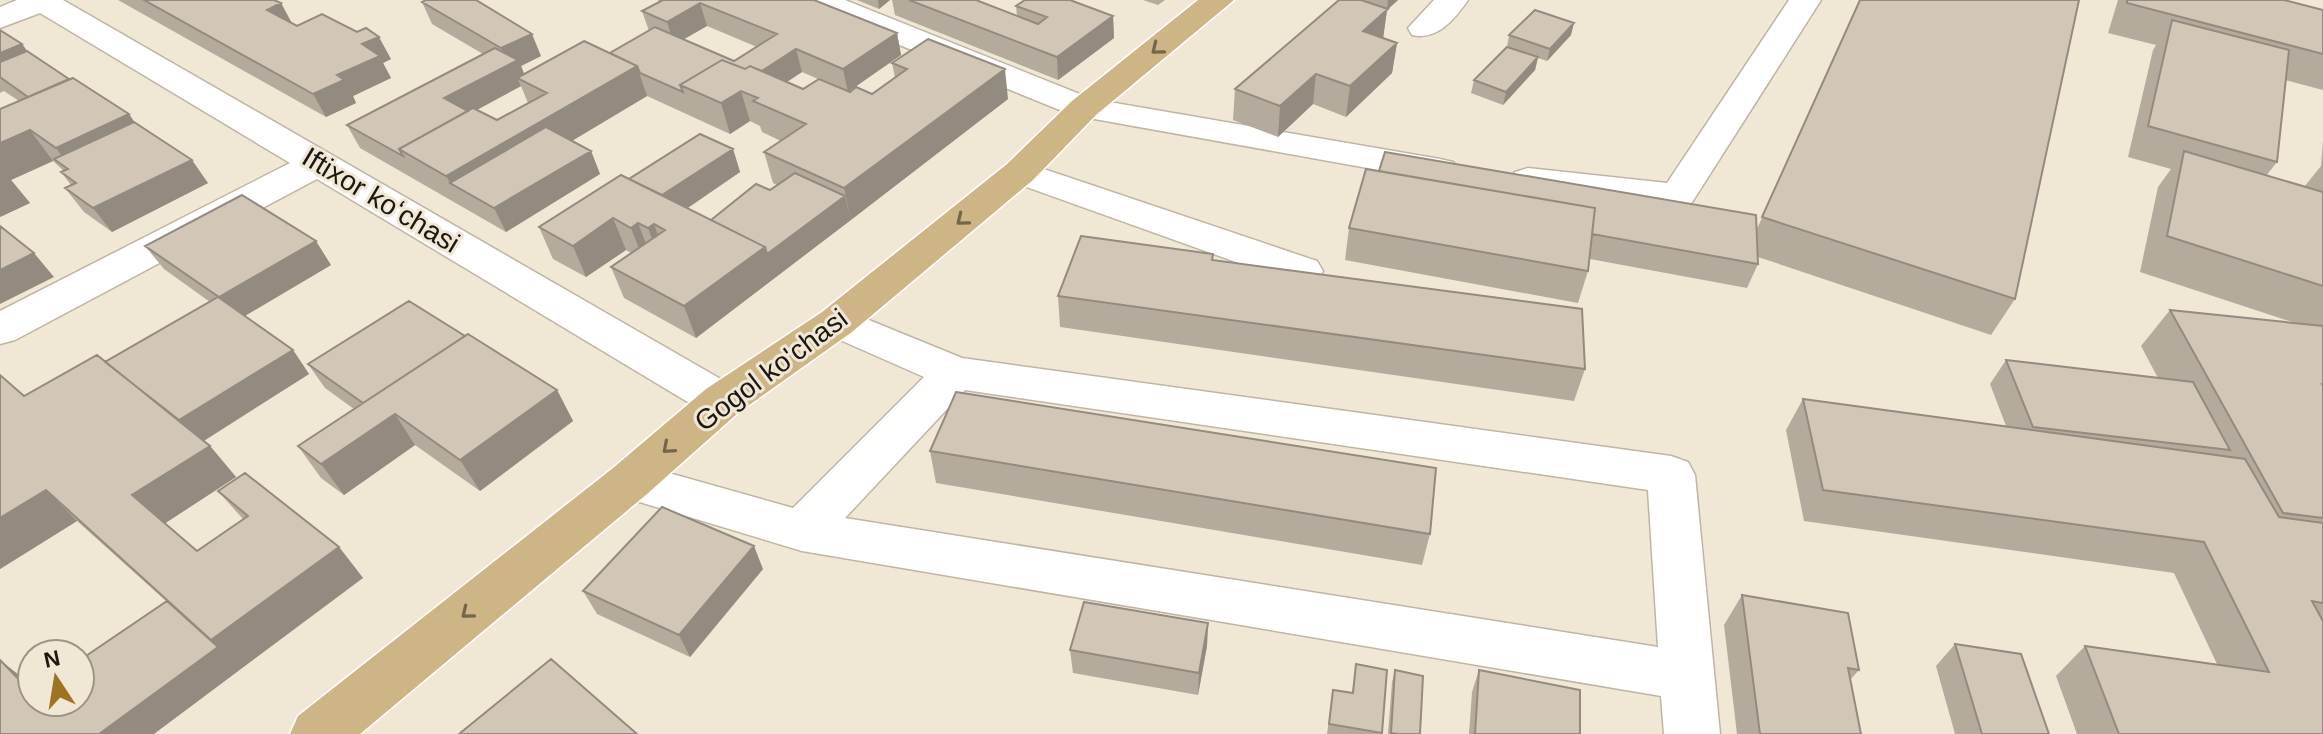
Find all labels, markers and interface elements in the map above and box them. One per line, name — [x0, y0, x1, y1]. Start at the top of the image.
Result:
one-way arrow — [1152, 39, 1166, 54]
street label: Iftixor koʻchasi — [297, 141, 465, 259]
one-way arrow — [957, 210, 971, 225]
street label: Gogol ko'chasi — [689, 303, 853, 437]
one-way arrow — [663, 438, 678, 453]
one-way arrow — [462, 603, 476, 618]
north arrow — [16, 638, 96, 718]
text: N — [42, 645, 62, 673]

